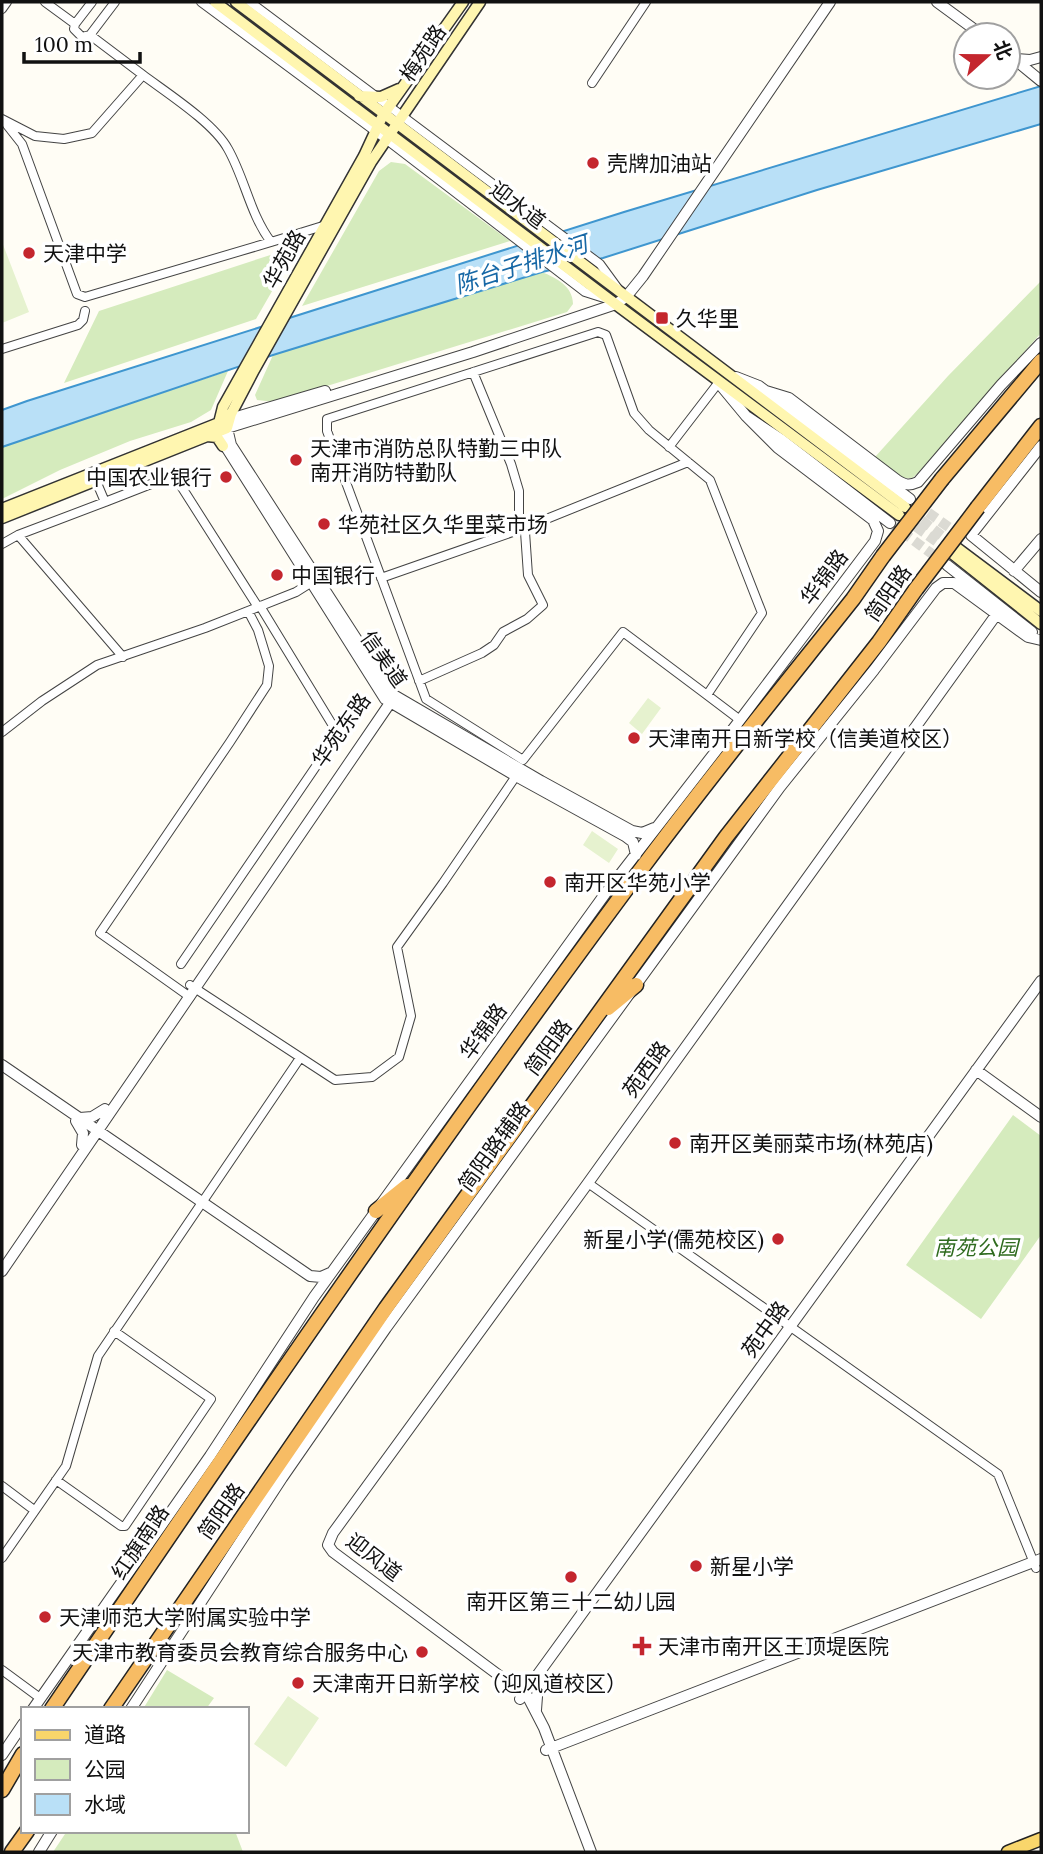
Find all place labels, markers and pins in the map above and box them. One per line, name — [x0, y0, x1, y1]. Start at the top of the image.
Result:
place label: 壳牌加油站 — [607, 150, 712, 177]
marker: 壳牌加油站 — [585, 155, 601, 171]
place label: 天津中学 — [43, 240, 127, 267]
marker: 天津中学 — [21, 245, 37, 261]
place label: 久华里 — [676, 305, 739, 332]
marker: 久华里 — [654, 310, 670, 326]
place label: 天津市消防总队特勤三中队 南开消防特勤队 — [310, 435, 562, 486]
marker: 天津市消防总队特勤三中队 南开消防特勤队 — [288, 452, 304, 468]
place label: 中国农业银行 — [86, 464, 212, 491]
marker: 中国农业银行 — [218, 469, 234, 485]
place label: 华苑社区久华里菜市场 — [338, 511, 548, 538]
marker: 华苑社区久华里菜市场 — [316, 516, 332, 532]
place label: 中国银行 — [291, 562, 375, 589]
marker: 中国银行 — [269, 567, 285, 583]
place label: 天津南开日新学校（信美道校区） — [648, 725, 963, 752]
marker: 天津南开日新学校（信美道校区） — [626, 730, 642, 746]
place label: 南开区华苑小学 — [564, 869, 711, 896]
marker: 南开区华苑小学 — [542, 874, 558, 890]
place label: 南开区美丽菜市场(林苑店) — [689, 1130, 933, 1157]
marker: 南开区美丽菜市场(林苑店) — [667, 1135, 683, 1151]
place label: 新星小学(儒苑校区) — [583, 1226, 764, 1253]
marker: 新星小学(儒苑校区) — [770, 1231, 786, 1247]
place label: 新星小学 — [710, 1553, 794, 1580]
marker: 新星小学 — [688, 1558, 704, 1574]
marker: 南开区第三十二幼儿园 — [563, 1569, 579, 1585]
place label: 南开区第三十二幼儿园 — [466, 1588, 676, 1615]
place label: 天津师范大学附属实验中学 — [59, 1604, 311, 1631]
marker: 天津师范大学附属实验中学 — [37, 1609, 53, 1625]
place label: 天津市南开区王顶堤医院 — [658, 1633, 889, 1660]
marker: 天津市南开区王顶堤医院 — [632, 1636, 652, 1656]
place label: 天津市教育委员会教育综合服务中心 — [72, 1639, 408, 1666]
marker: 天津市教育委员会教育综合服务中心 — [414, 1644, 430, 1660]
place label: 天津南开日新学校（迎风道校区） — [312, 1670, 627, 1697]
marker: 天津南开日新学校（迎风道校区） — [290, 1675, 306, 1691]

